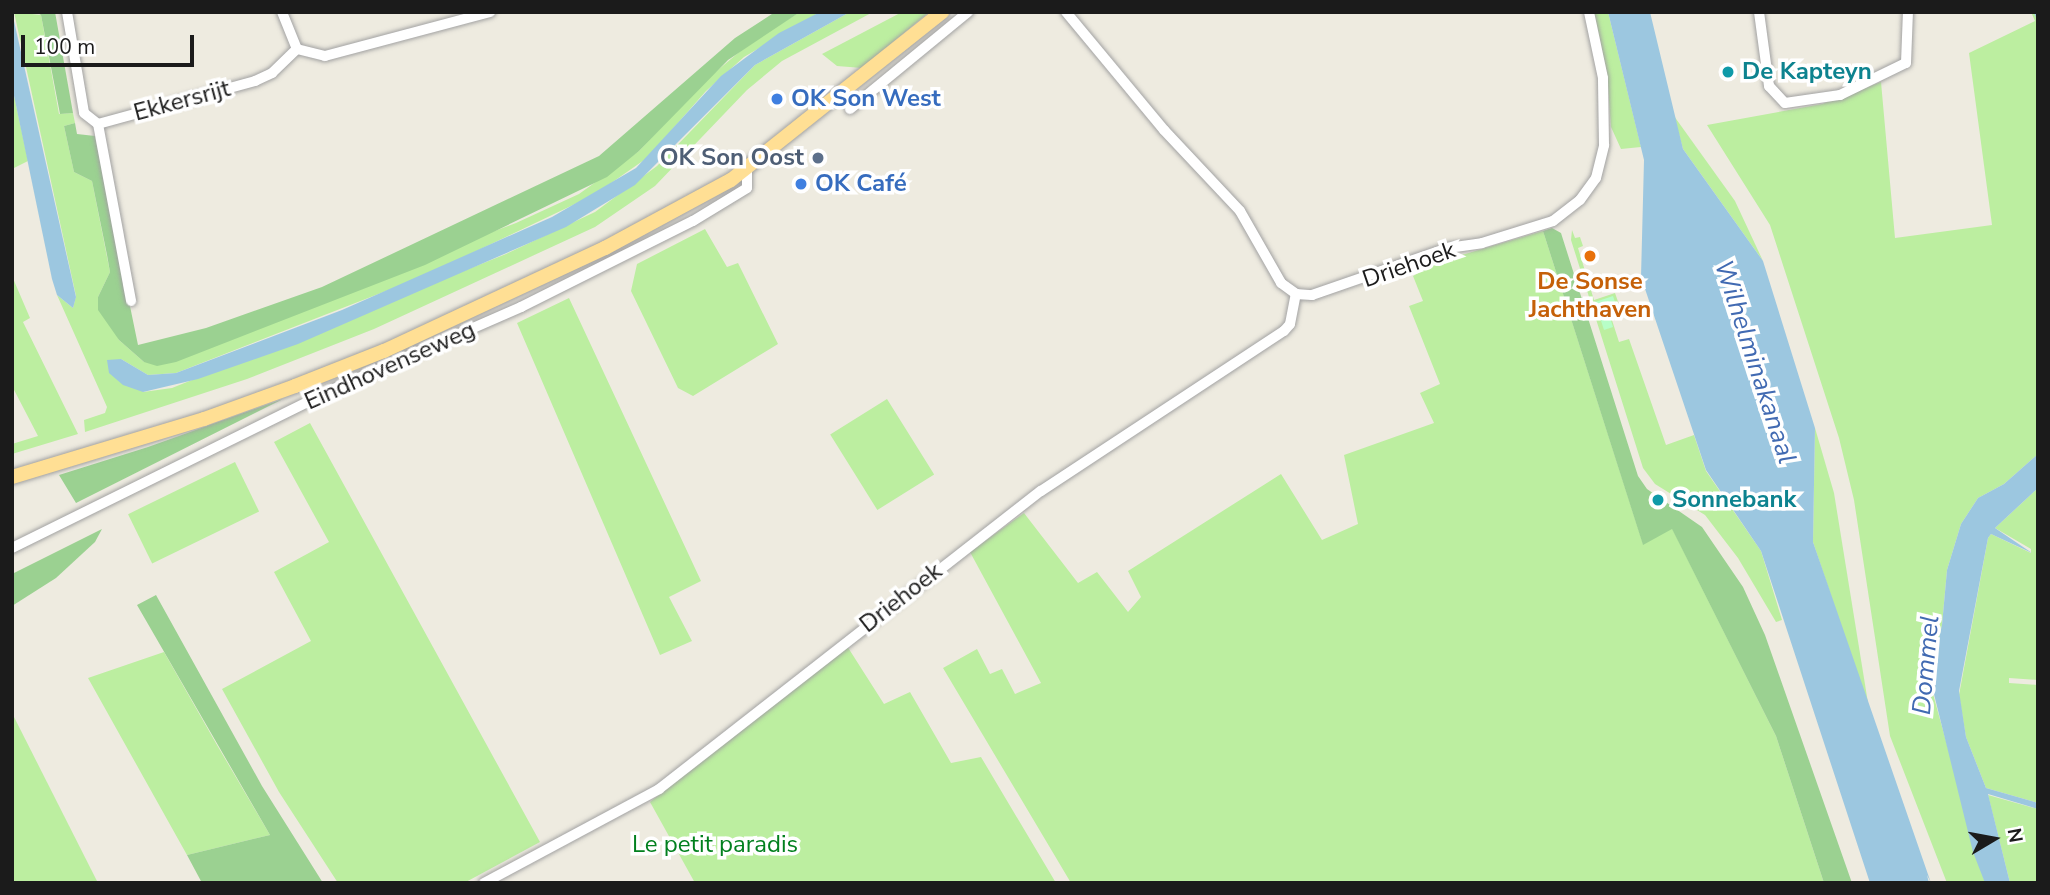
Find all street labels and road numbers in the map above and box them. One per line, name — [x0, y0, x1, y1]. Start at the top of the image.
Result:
street label: Ekkersrijt — [131, 74, 233, 128]
street label: Driehoek — [1359, 236, 1459, 294]
street label: Eindhovenseweg — [300, 316, 480, 416]
street label: Driehoek — [854, 557, 948, 639]

